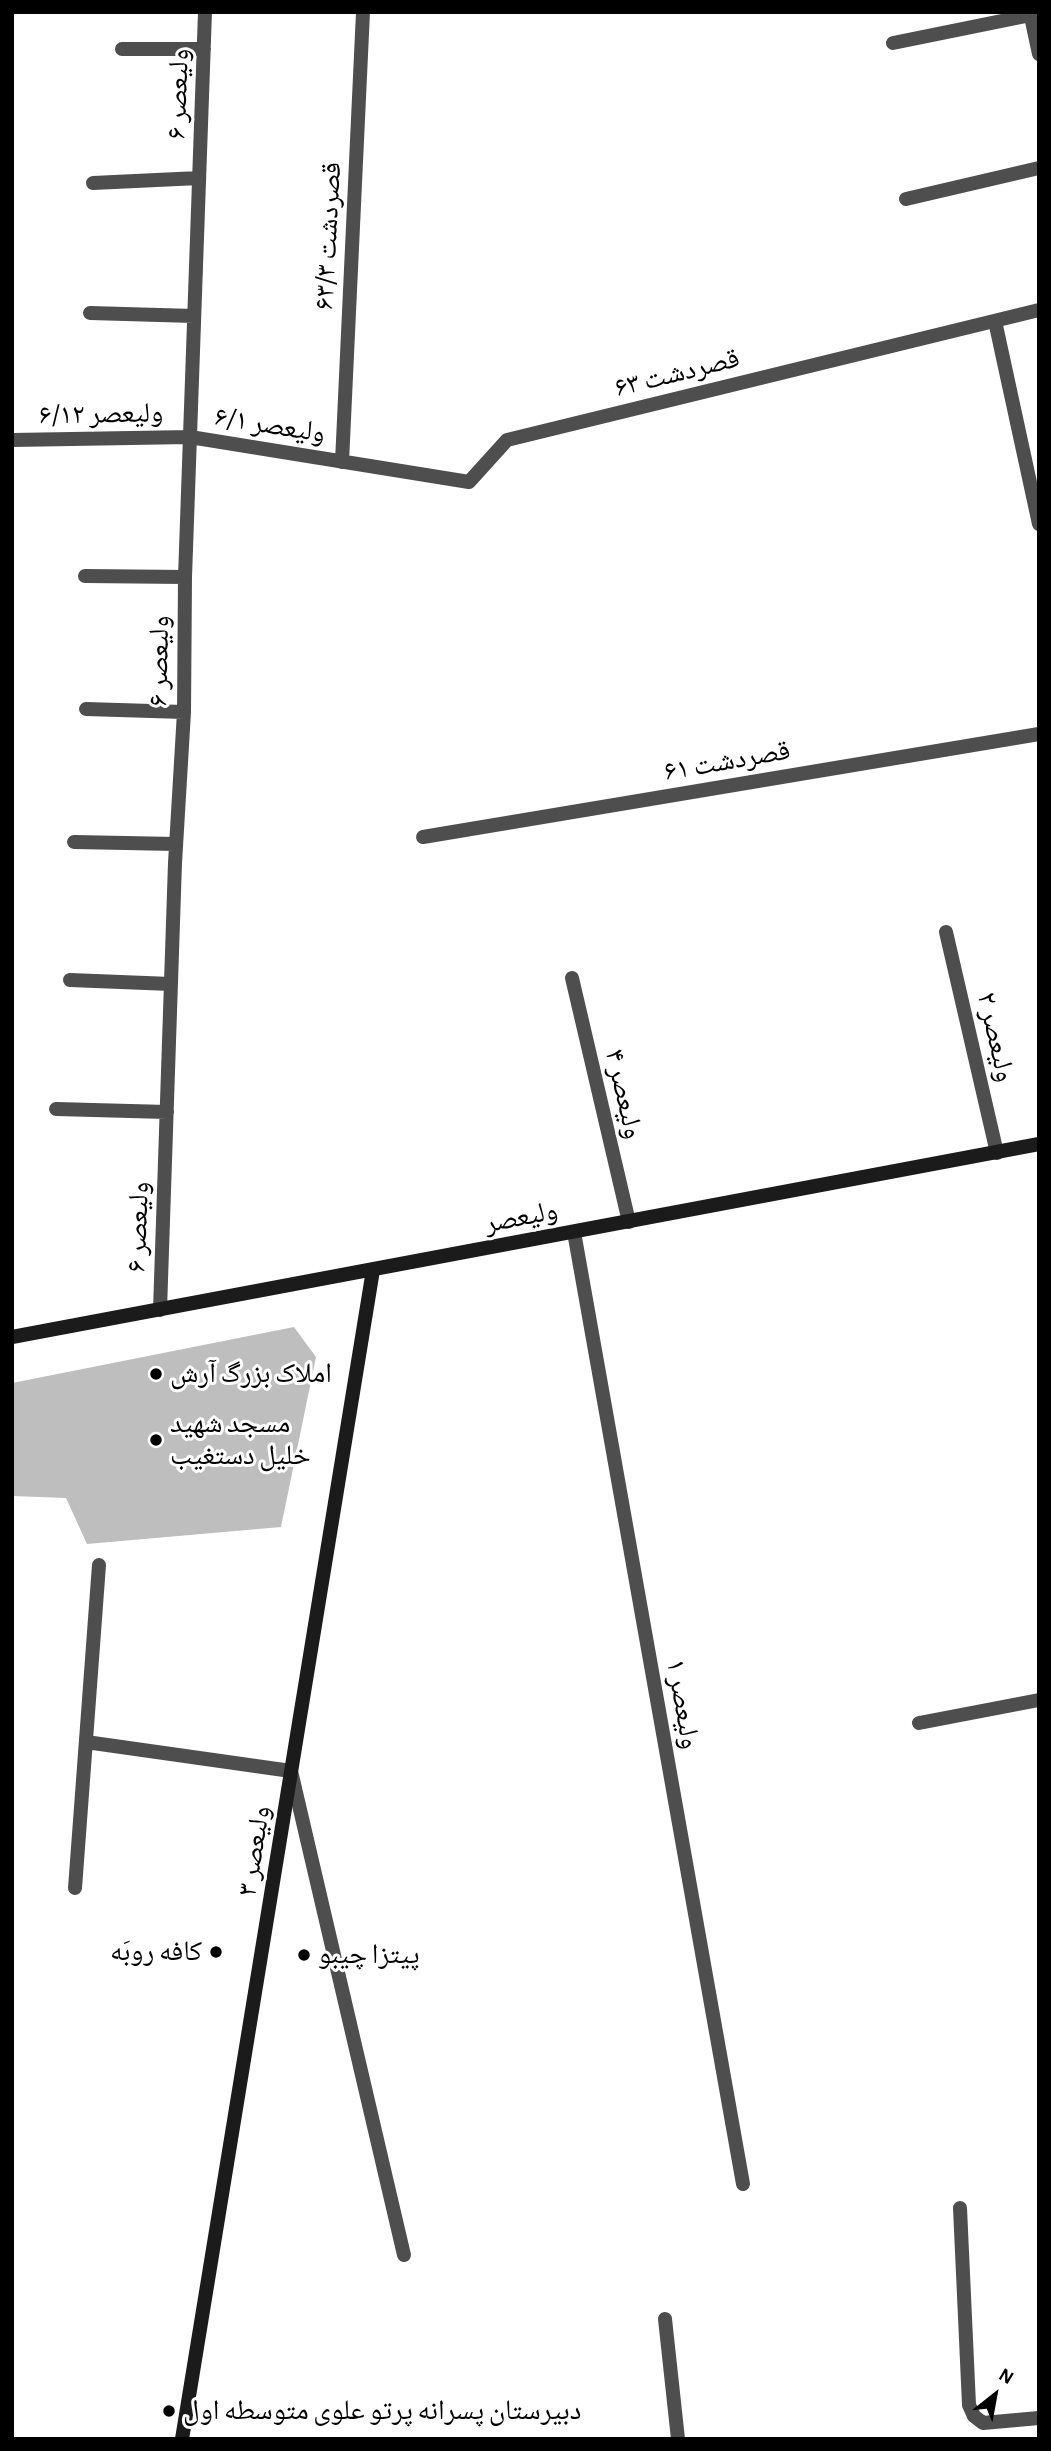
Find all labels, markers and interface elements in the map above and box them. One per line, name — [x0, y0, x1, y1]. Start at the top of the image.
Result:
street label: ۶ ولیعصر — [160, 48, 196, 140]
street label: ۶۳/۳ قصردشت — [307, 161, 349, 311]
street label: ۶۳ قصردشت — [611, 341, 743, 405]
street label: ۶/۱۲ ولیعصر — [39, 396, 163, 432]
street label: ۶/۱ ولیعصر — [212, 400, 328, 450]
street label: ۶ ولیعصر — [141, 615, 177, 707]
street label: ۶۱ قصردشت — [661, 733, 793, 789]
street label: ۲ ولیعصر — [969, 989, 1023, 1085]
street label: ۴ ولیعصر — [597, 1046, 651, 1142]
street label: ۶ ولیعصر — [120, 1181, 156, 1273]
street label: ولیعصر — [482, 1193, 560, 1241]
place label: املاک بزرگ آرش — [170, 1357, 332, 1391]
marker: املاک بزرگ آرش — [148, 1366, 164, 1382]
place label: مسجد شهید خلیل دستغیب — [170, 1407, 311, 1473]
marker: مسجد شهید خلیل دستغیب — [148, 1432, 164, 1448]
street label: ۱ ولیعصر — [659, 1656, 707, 1752]
street label: ۳ ولیعصر — [230, 1803, 278, 1899]
place label: کافه روبَه — [110, 1935, 202, 1969]
place label: پیتزا چیبو — [318, 1938, 420, 1972]
marker: کافه روبَه — [208, 1944, 224, 1960]
marker: پیتزا چیبو — [296, 1947, 312, 1963]
north arrow — [960, 2360, 1030, 2430]
text: N — [996, 2365, 1017, 2388]
place label: دبیرستان پسرانه پرتو علوی متوسطه اول — [183, 2394, 581, 2428]
marker: دبیرستان پسرانه پرتو علوی متوسطه اول — [161, 2403, 177, 2419]

